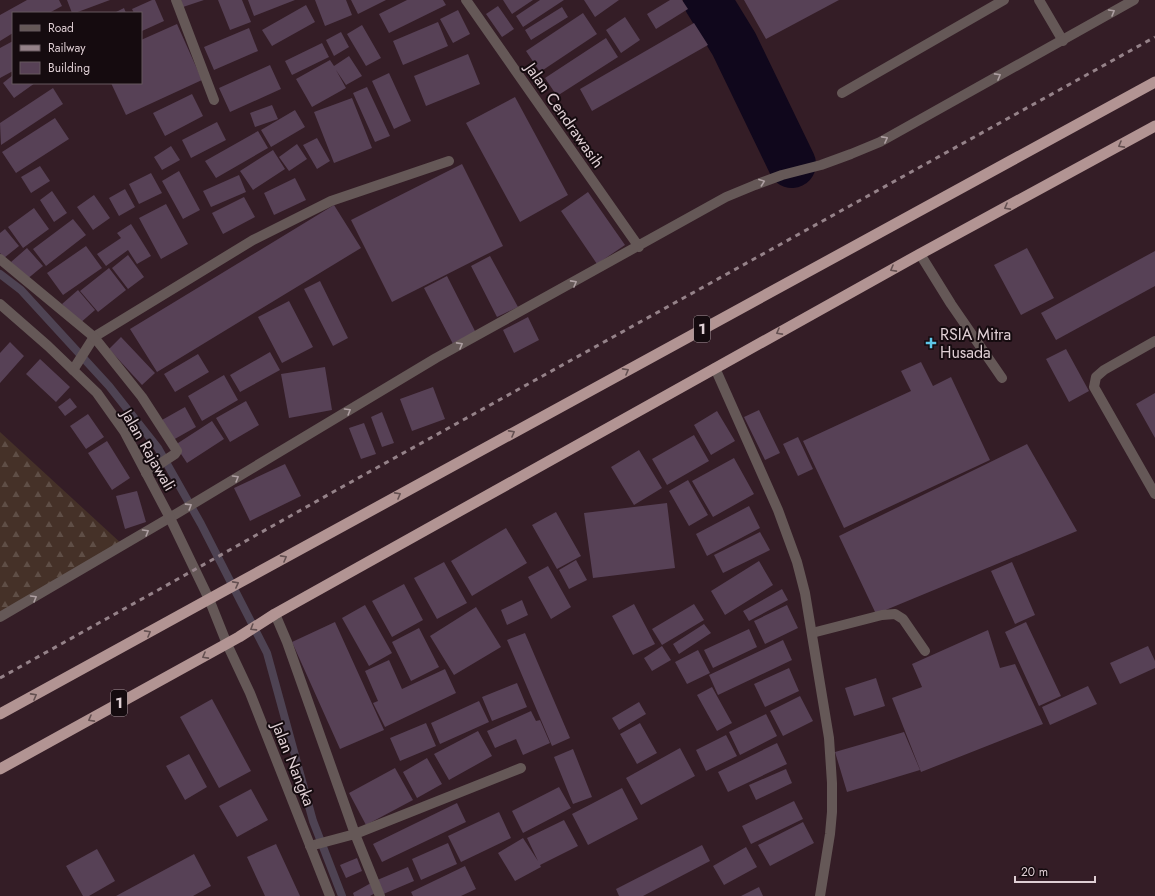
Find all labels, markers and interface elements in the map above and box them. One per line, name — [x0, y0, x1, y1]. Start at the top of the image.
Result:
one-way arrow — [1108, 10, 1115, 17]
legend — [12, 12, 142, 84]
text: Road — [48, 19, 74, 37]
text: Railway — [48, 39, 86, 57]
street label: Jalan Cendrawasih — [519, 56, 609, 172]
text: Building — [48, 59, 90, 77]
one-way arrow — [994, 73, 1002, 81]
one-way arrow — [880, 136, 888, 143]
one-way arrow — [1118, 140, 1125, 147]
one-way arrow — [759, 178, 766, 187]
one-way arrow — [1003, 202, 1011, 209]
one-way arrow — [889, 265, 897, 272]
one-way arrow — [569, 280, 577, 287]
road number: 1 — [694, 316, 710, 342]
place label: RSIA Mitra Husada — [940, 323, 1011, 364]
one-way arrow — [776, 328, 783, 335]
marker: RSIA Mitra Husada — [925, 337, 937, 349]
one-way arrow — [456, 343, 463, 350]
one-way arrow — [622, 368, 629, 375]
street label: Jalan Rajawali — [115, 403, 181, 495]
one-way arrow — [343, 409, 351, 416]
one-way arrow — [508, 430, 515, 438]
one-way arrow — [232, 475, 239, 482]
one-way arrow — [394, 493, 401, 500]
one-way arrow — [185, 503, 192, 511]
one-way arrow — [142, 529, 149, 536]
one-way arrow — [280, 555, 287, 562]
one-way arrow — [232, 581, 239, 589]
one-way arrow — [30, 595, 37, 602]
one-way arrow — [250, 623, 257, 631]
one-way arrow — [144, 630, 151, 637]
one-way arrow — [202, 651, 209, 658]
road number: 1 — [111, 690, 127, 716]
one-way arrow — [30, 693, 37, 700]
one-way arrow — [88, 714, 95, 721]
street label: Jalan Nangka — [266, 717, 321, 810]
scale bar — [1015, 858, 1095, 884]
text: 20 m — [1021, 863, 1048, 881]

